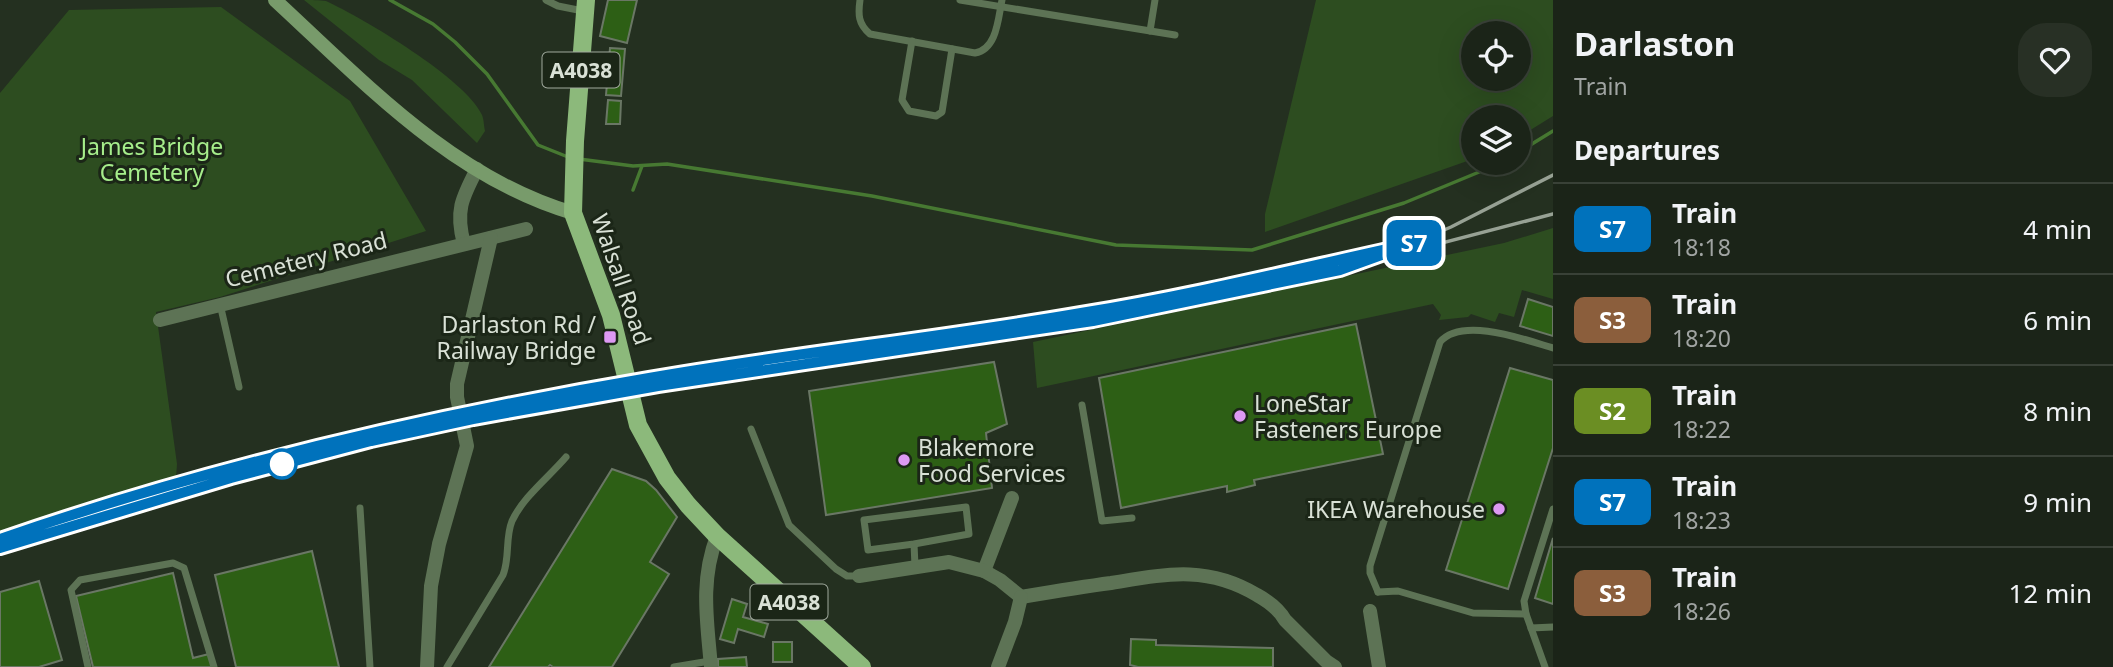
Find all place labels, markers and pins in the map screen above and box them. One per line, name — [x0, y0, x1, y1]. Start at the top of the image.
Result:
place label: Darlaston Rd / Railway Bridge — [437, 308, 596, 366]
marker: Darlaston Rd / Railway Bridge — [602, 329, 618, 345]
place label: LoneStar Fasteners Europe — [1254, 387, 1442, 445]
marker: LoneStar Fasteners Europe — [1232, 408, 1248, 424]
place label: Blakemore Food Services — [918, 431, 1066, 489]
unlabelled marker — [267, 449, 297, 479]
marker: Blakemore Food Services — [896, 452, 912, 468]
place label: IKEA Warehouse — [1307, 493, 1485, 525]
marker: IKEA Warehouse — [1491, 501, 1507, 517]

